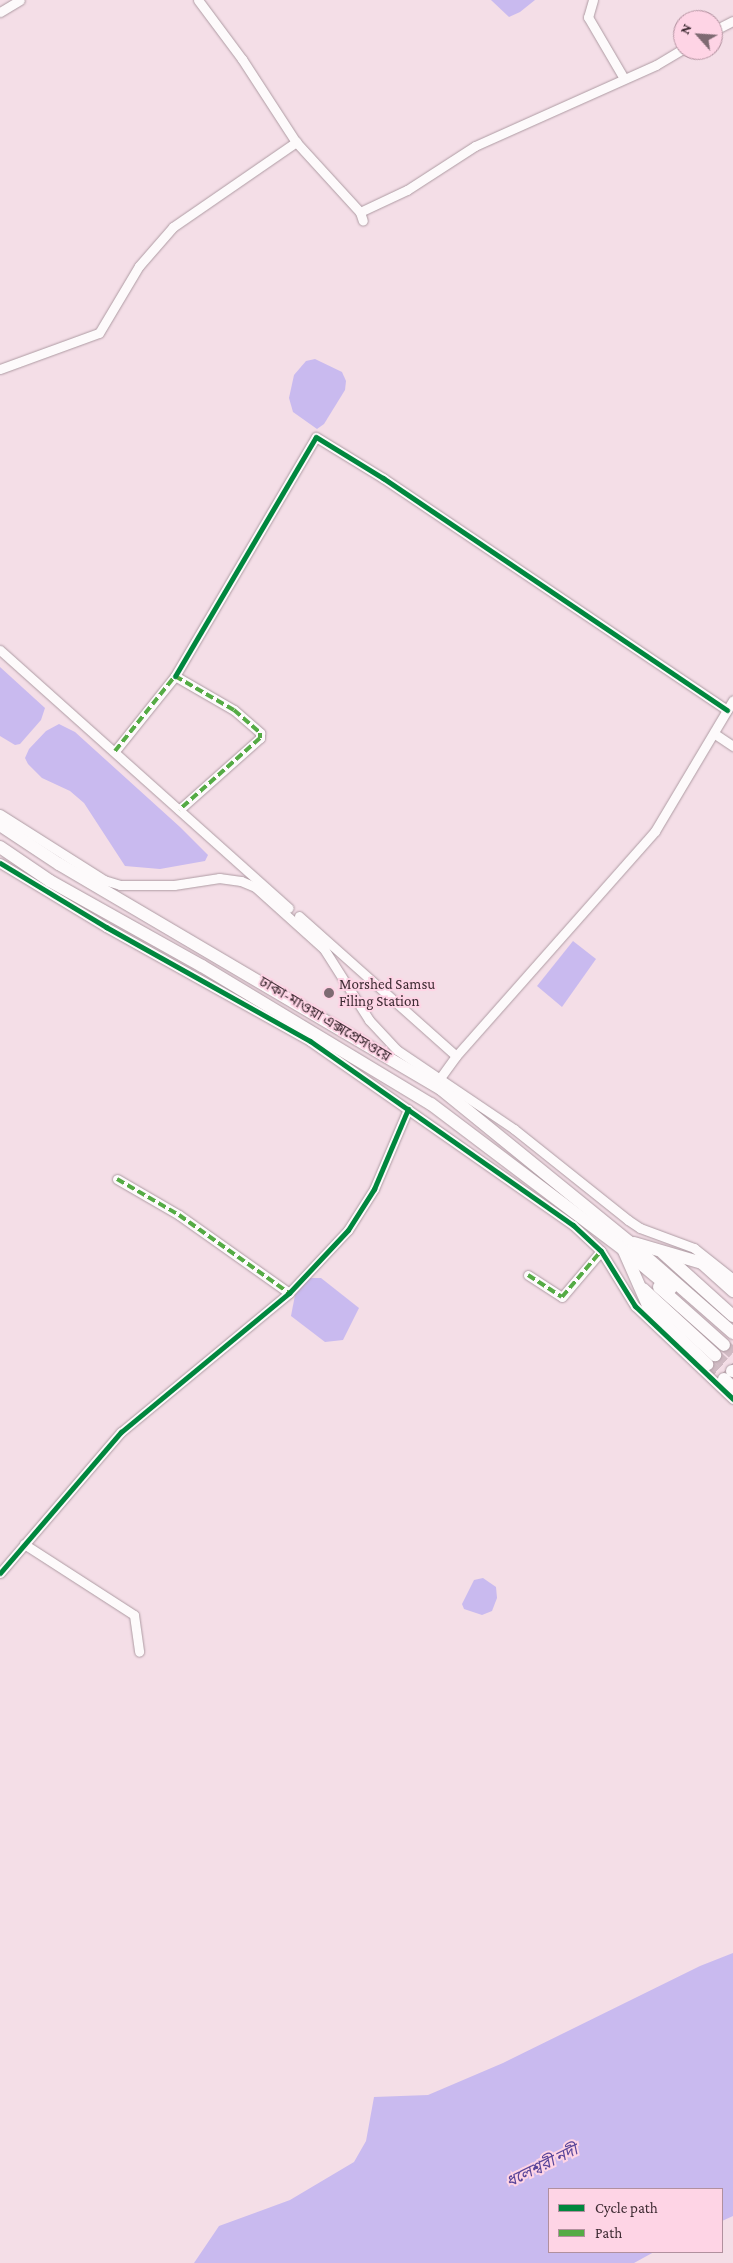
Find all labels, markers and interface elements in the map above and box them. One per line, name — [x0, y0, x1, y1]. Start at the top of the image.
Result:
north arrow — [673, 10, 723, 60]
text: N — [676, 21, 695, 37]
street label: ঢাকা-মাওয়া এক্সপ্রেসওয়ে — [256, 972, 394, 1066]
place label: Morshed Samsu Filing Station — [339, 975, 435, 1010]
marker: Morshed Samsu Filing Station — [323, 987, 335, 999]
water label: ধলেশ্বরী নদী — [503, 2140, 581, 2192]
legend — [548, 2188, 723, 2253]
text: Cycle path — [595, 2200, 658, 2216]
text: Path — [595, 2225, 622, 2241]

